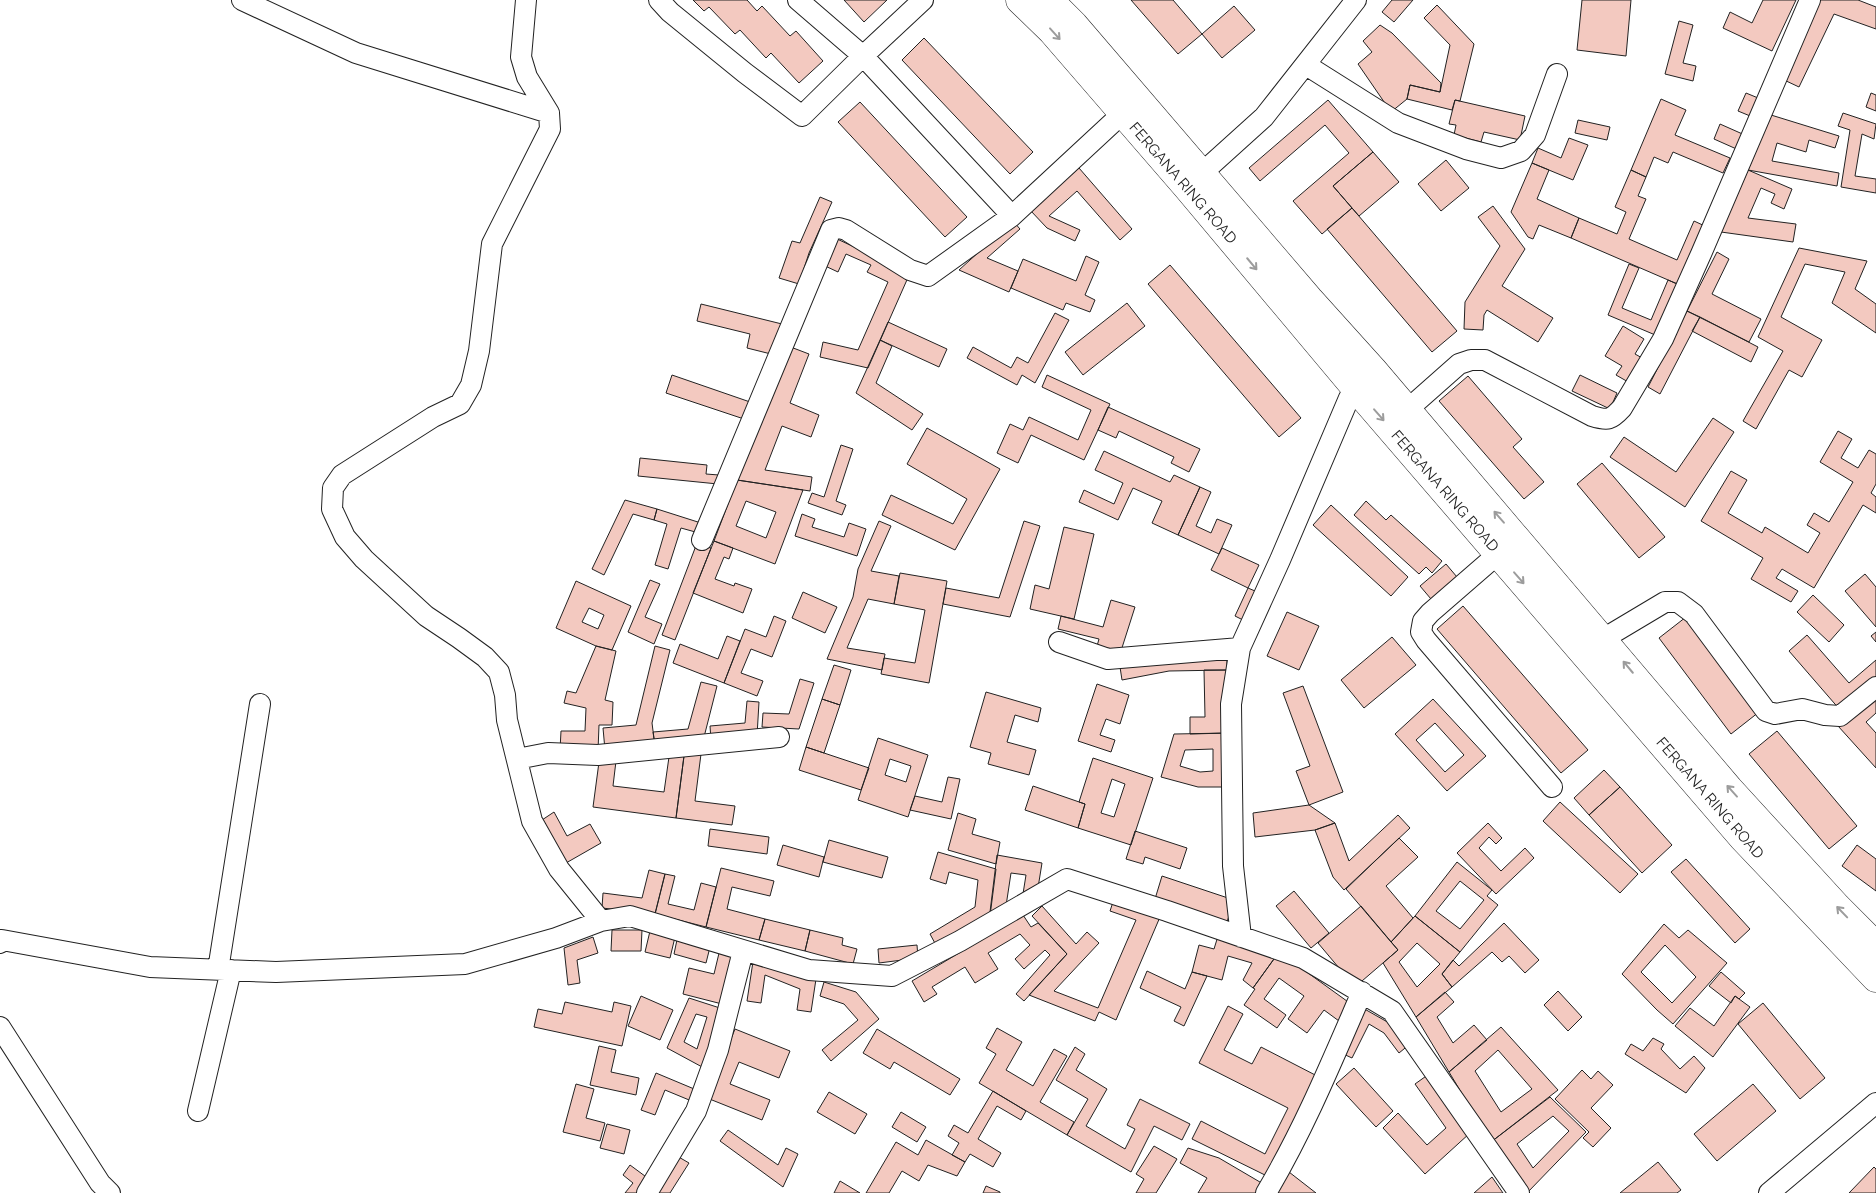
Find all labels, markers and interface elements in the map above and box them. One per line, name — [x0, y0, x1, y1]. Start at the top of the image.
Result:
one-way arrow — [1049, 27, 1061, 40]
street label: FERGANA RING ROAD — [1125, 119, 1241, 248]
one-way arrow — [1246, 257, 1257, 270]
one-way arrow — [1373, 408, 1384, 421]
street label: FERGANA RING ROAD — [1387, 427, 1503, 556]
one-way arrow — [1493, 511, 1505, 524]
one-way arrow — [1513, 571, 1525, 584]
one-way arrow — [1622, 661, 1633, 674]
street label: FERGANA RING ROAD — [1652, 734, 1768, 863]
one-way arrow — [1727, 785, 1738, 798]
one-way arrow — [1836, 905, 1848, 918]

